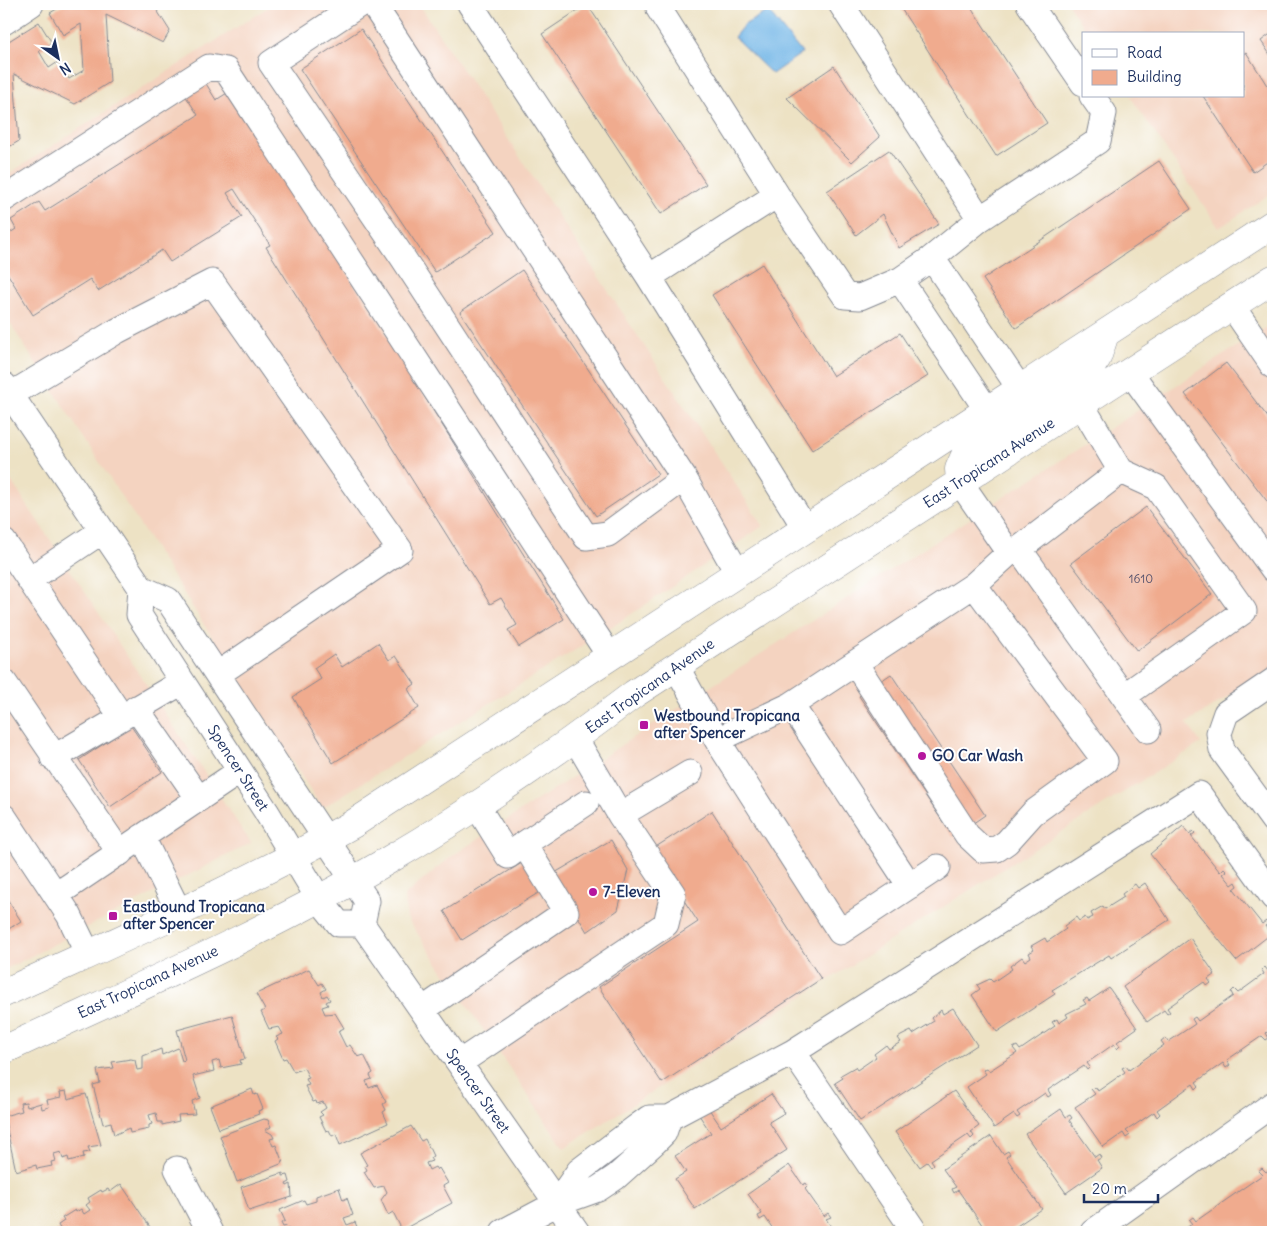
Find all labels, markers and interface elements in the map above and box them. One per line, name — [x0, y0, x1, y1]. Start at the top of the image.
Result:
north arrow — [32, 32, 82, 82]
legend — [1082, 32, 1244, 98]
text: Road — [1127, 43, 1162, 62]
text: N — [56, 59, 74, 79]
text: Building — [1127, 67, 1182, 86]
street label: East Tropicana Avenue — [919, 413, 1058, 512]
house number: 1610 — [1129, 571, 1153, 586]
street label: East Tropicana Avenue — [582, 634, 718, 737]
place label: Westbound Tropicana after Spencer — [654, 706, 801, 743]
marker: Westbound Tropicana after Spencer — [638, 719, 650, 731]
street label: Spencer Street — [204, 721, 273, 814]
place label: GO Car Wash — [932, 746, 1024, 765]
marker: GO Car Wash — [916, 750, 928, 762]
place label: 7-Eleven — [603, 882, 661, 901]
marker: 7-Eleven — [587, 886, 599, 898]
place label: Eastbound Tropicana after Spencer — [123, 897, 266, 934]
marker: Eastbound Tropicana after Spencer — [107, 910, 119, 922]
street label: East Tropicana Avenue — [74, 941, 221, 1022]
street label: Spencer Street — [442, 1045, 515, 1137]
scale bar — [1084, 1171, 1158, 1203]
text: 20 m — [1092, 1179, 1127, 1198]

